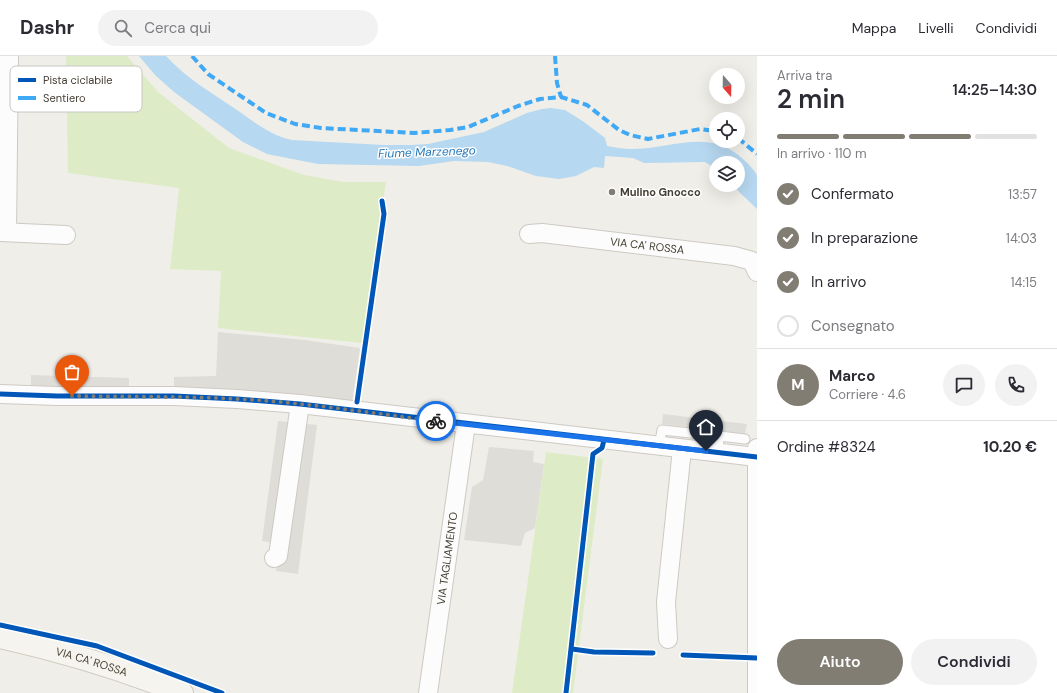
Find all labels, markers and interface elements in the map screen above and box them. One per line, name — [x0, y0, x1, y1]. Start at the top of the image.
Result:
search box — [98, 10, 378, 46]
text: Dashr — [20, 15, 74, 40]
icon: search — [112, 17, 134, 39]
text: Cerca qui — [144, 18, 211, 38]
text: Mappa — [852, 19, 896, 37]
text: Livelli — [918, 19, 954, 37]
text: Condividi — [976, 19, 1037, 37]
legend — [10, 66, 142, 112]
text: Arriva tra — [777, 67, 832, 84]
north arrow — [709, 68, 745, 104]
map controls — [709, 68, 745, 192]
text: Pista ciclabile — [43, 73, 112, 87]
text: 14:25–14:30 — [953, 80, 1037, 100]
text: 2 min — [777, 82, 845, 116]
text: Sentiero — [43, 91, 86, 105]
button: locate — [709, 112, 745, 148]
water label: Fiume Marzenego — [378, 142, 476, 162]
text: In arrivo · 110 m — [777, 145, 867, 162]
button: layers — [709, 156, 745, 192]
icon: check — [777, 183, 799, 205]
text: Confermato — [811, 184, 894, 204]
place label: Mulino Gnocco — [620, 185, 701, 199]
text: 13:57 — [1008, 186, 1037, 203]
marker: Mulino Gnocco — [607, 187, 617, 197]
icon: check — [777, 227, 799, 249]
text: In preparazione — [811, 228, 918, 248]
text: 14:03 — [1006, 230, 1037, 247]
street label: VIA CA' ROSSA — [609, 234, 685, 257]
icon: check — [777, 271, 799, 293]
text: In arrivo — [811, 272, 866, 292]
text: 14:15 — [1010, 274, 1037, 291]
text: Consegnato — [811, 316, 895, 336]
pin — [55, 355, 89, 396]
icon: bag — [61, 361, 83, 383]
button: chat — [943, 364, 985, 406]
button: phone — [995, 364, 1037, 406]
text: Marco — [829, 366, 875, 386]
text: M — [791, 375, 805, 395]
text: Corriere · 4.6 — [829, 386, 906, 403]
courier — [416, 401, 456, 441]
icon: bike — [425, 410, 447, 432]
pin — [689, 410, 723, 451]
icon: home — [695, 416, 717, 438]
text: Ordine #8324 — [777, 437, 876, 457]
text: 10.20 € — [983, 437, 1037, 457]
street label: VIA TAGLIAMENTO — [434, 511, 461, 606]
button: Aiuto — [777, 639, 903, 685]
button: Condividi — [911, 639, 1037, 685]
street label: VIA CA' ROSSA — [54, 644, 129, 679]

